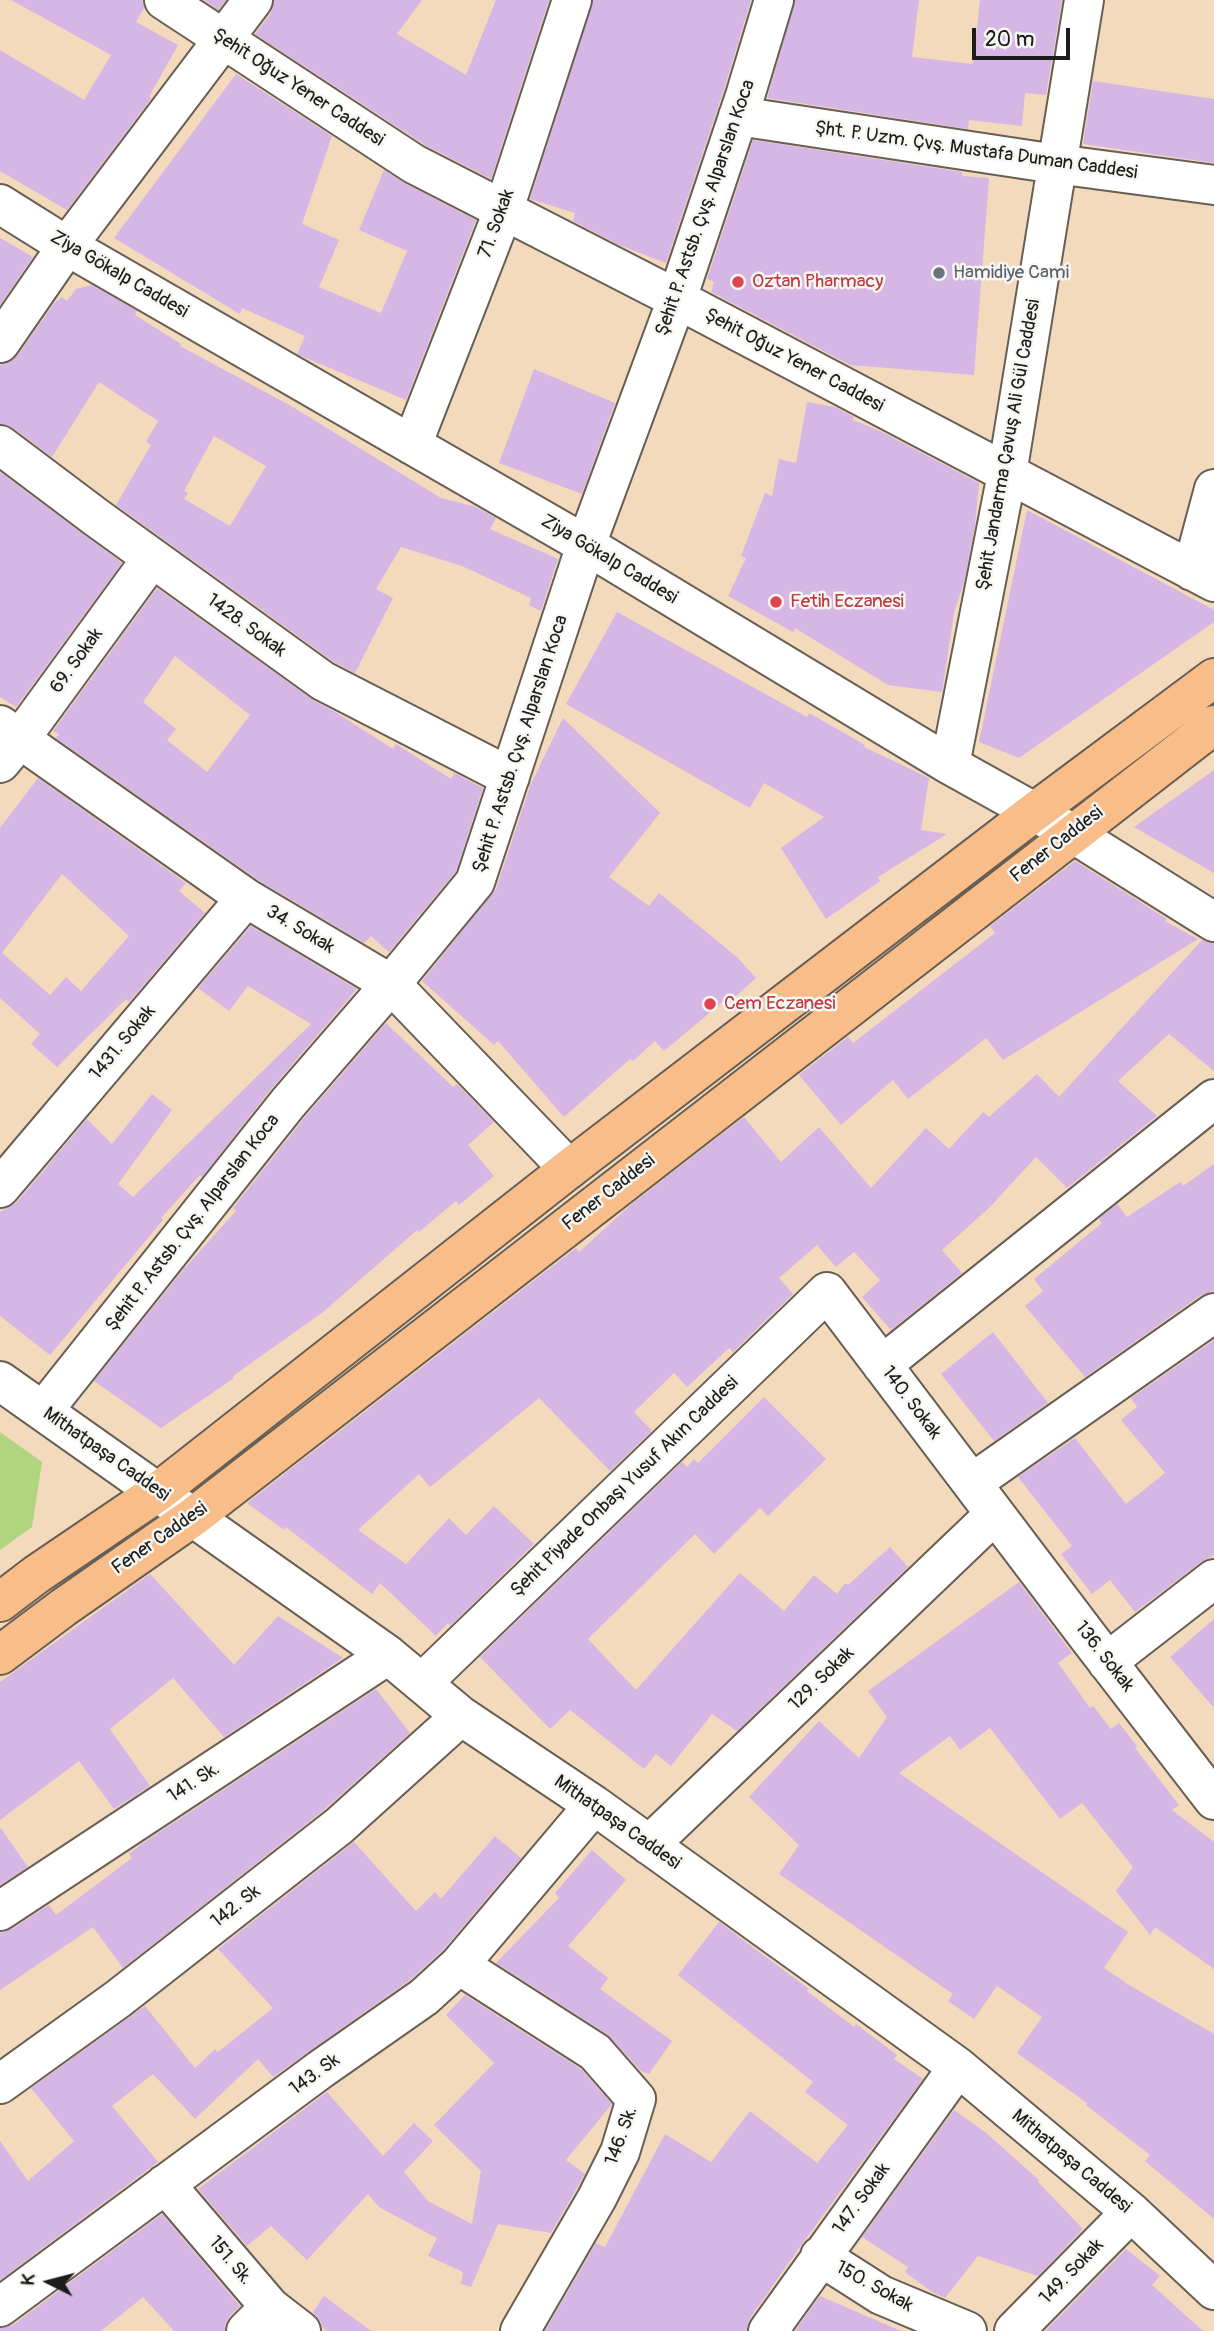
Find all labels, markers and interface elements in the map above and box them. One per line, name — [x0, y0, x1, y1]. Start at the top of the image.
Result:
scale bar — [976, 14, 1074, 58]
street label: Şehit Oğuz Yener Caddesi — [208, 24, 388, 152]
text: 20 m — [985, 26, 1034, 53]
street label: Şehit P. Astsb. Çvş. Alparslan Koca — [651, 77, 761, 339]
street label: Şht. P. Uzm. Çvş. Mustafa Duman Caddesi — [813, 117, 1139, 185]
street label: 71. Sokak — [474, 186, 520, 262]
street label: Ziya Gökalp Caddesi — [46, 226, 192, 324]
place label: Hamidiye Cami — [953, 262, 1069, 284]
marker: Hamidiye Cami — [931, 265, 947, 281]
place label: Oztan Pharmacy — [752, 271, 883, 293]
marker: Oztan Pharmacy — [730, 274, 746, 290]
street label: Şehit Jandarma Çavuş Ali Gül Caddesi — [972, 298, 1046, 592]
street label: Şehit Oğuz Yener Caddesi — [700, 304, 888, 418]
street label: Ziya Gökalp Caddesi — [537, 510, 681, 610]
street label: 1428. Sokak — [202, 589, 290, 663]
place label: Fetih Eczanesi — [790, 591, 904, 613]
marker: Fetih Eczanesi — [768, 594, 784, 610]
street label: Şehit P. Astsb. Çvş. Alparslan Koca — [468, 612, 574, 876]
street label: 69. Sokak — [46, 624, 108, 698]
street label: Fener Caddesi — [1006, 802, 1108, 888]
street label: 34. Sokak — [262, 901, 338, 959]
place label: Cem Eczanesi — [724, 993, 836, 1015]
marker: Cem Eczanesi — [702, 996, 718, 1012]
street label: 1431. Sokak — [85, 1001, 161, 1085]
street label: Şehit P. Astsb. Çvş. Alparslan Koca — [101, 1110, 285, 1336]
street label: Fener Caddesi — [558, 1150, 660, 1236]
street label: 140. Sokak — [876, 1362, 946, 1444]
street label: Şehit Piyade Onbaşı Yusuf Akın Caddesi — [506, 1372, 744, 1602]
street label: Mithatpaşa Caddesi — [38, 1403, 174, 1507]
street label: Fener Caddesi — [108, 1498, 212, 1580]
street label: 136. Sokak — [1069, 1617, 1139, 1697]
street label: 129. Sokak — [785, 1642, 859, 1716]
street label: 141. Sk. — [164, 1758, 224, 1808]
street label: Mithatpaşa Caddesi — [549, 1771, 685, 1875]
street label: 142. Sk — [207, 1881, 265, 1933]
street label: 143. Sk — [286, 2049, 344, 2101]
street label: 146. Sk. — [601, 2103, 643, 2169]
street label: Mithatpaşa Caddesi — [1006, 2105, 1136, 2219]
street label: 147. Sokak — [828, 2159, 896, 2239]
street label: 151. Sk. — [203, 2232, 257, 2290]
street label: 149. Sokak — [1035, 2234, 1109, 2310]
north arrow — [14, 2247, 84, 2317]
street label: 150. Sokak — [831, 2256, 917, 2318]
text: K — [16, 2273, 41, 2287]

